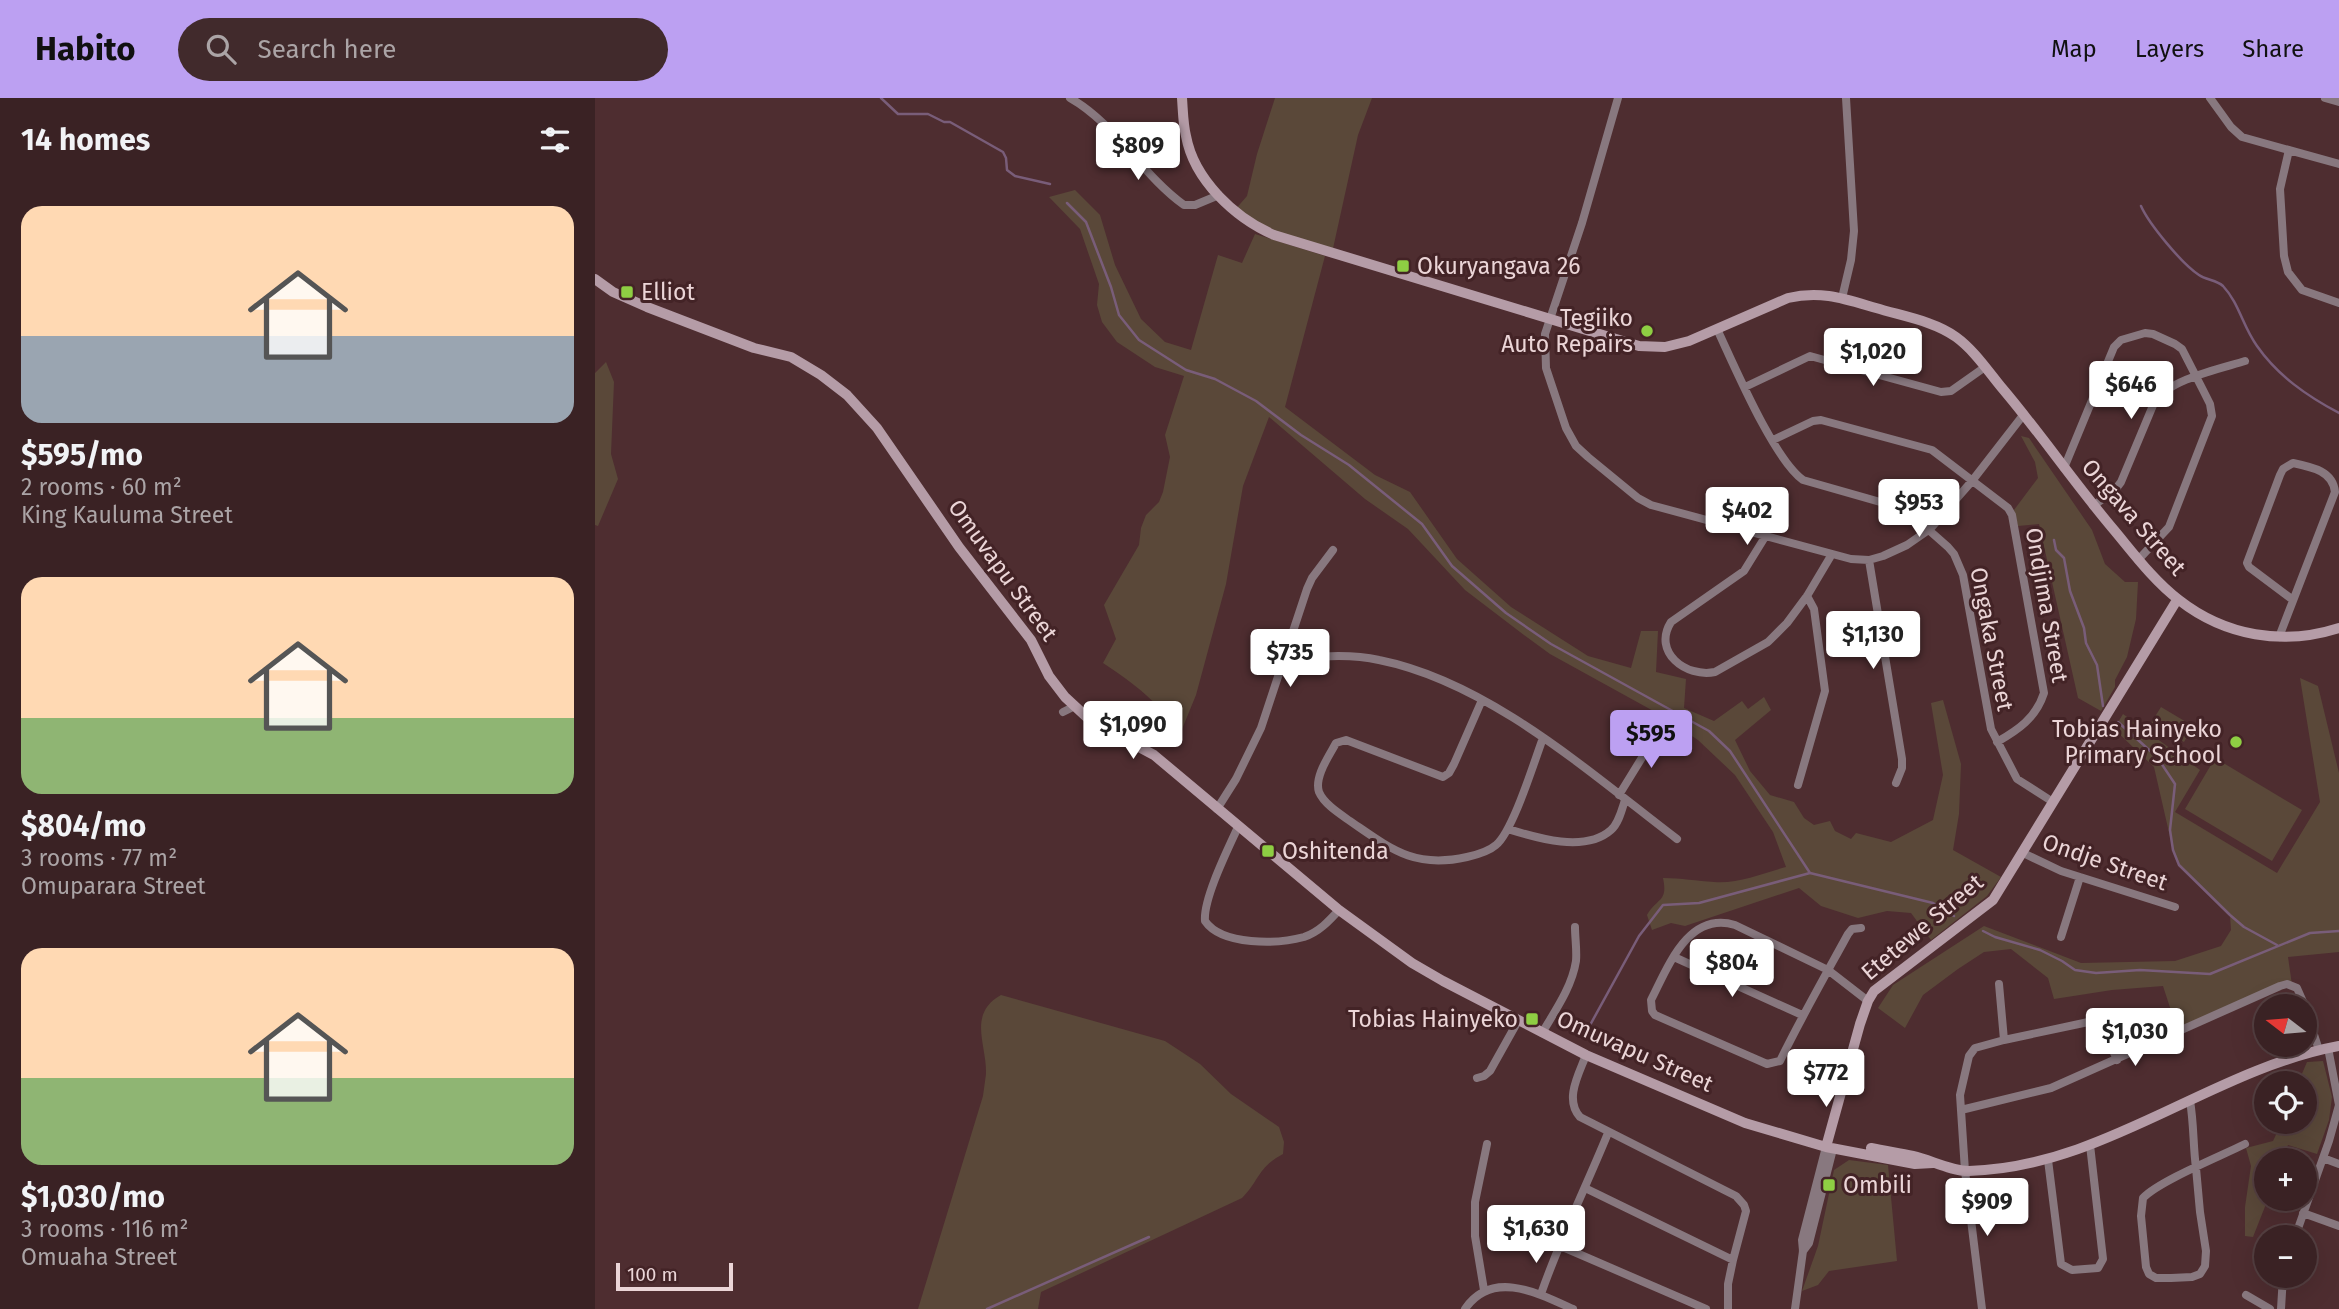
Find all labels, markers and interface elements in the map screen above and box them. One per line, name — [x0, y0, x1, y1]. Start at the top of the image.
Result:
search box — [178, 18, 668, 81]
text: Habito — [35, 29, 136, 69]
icon: search — [202, 30, 240, 68]
text: Search here — [258, 34, 396, 65]
text: Map — [2051, 35, 2097, 63]
text: Layers — [2135, 35, 2204, 63]
text: Share — [2242, 35, 2304, 63]
icon: filters — [536, 121, 574, 159]
text: 14 homes — [21, 122, 150, 158]
pin: $809 — [1097, 122, 1179, 182]
text: $809 — [1112, 131, 1164, 159]
icon: home — [235, 252, 361, 378]
place label: Okuryangava 26 — [1417, 252, 1581, 280]
marker: Okuryangava 26 — [1395, 258, 1411, 274]
place label: Elliot — [641, 278, 696, 306]
marker: Elliot — [619, 284, 635, 300]
place label: Tegiiko Auto Repairs — [1501, 304, 1633, 358]
marker: Tegiiko Auto Repairs — [1639, 323, 1655, 339]
pin: $1,020 — [1816, 328, 1930, 388]
text: $1,020 — [1840, 337, 1906, 365]
pin: $646 — [2090, 362, 2172, 421]
text: $646 — [2105, 370, 2157, 398]
text: $595/mo — [21, 437, 143, 473]
street label: Ongava Street — [2076, 453, 2193, 581]
text: 2 rooms · 60 m² — [21, 473, 182, 501]
pin: $953 — [1878, 480, 1960, 539]
pin: $402 — [1706, 488, 1788, 547]
text: $953 — [1894, 488, 1944, 516]
street label: Omuvapu Street — [942, 494, 1064, 647]
text: $402 — [1722, 496, 1772, 524]
text: King Kauluma Street — [21, 501, 233, 529]
street label: Ondjima Street — [2020, 525, 2075, 685]
street label: Ongaka Street — [1964, 565, 2020, 714]
pin: $1,130 — [1816, 612, 1930, 671]
text: $1,130 — [1842, 620, 1904, 648]
icon: home — [235, 623, 361, 749]
pin: $735 — [1249, 630, 1331, 689]
text: $735 — [1266, 638, 1314, 666]
pin: $1,090 — [1076, 702, 1190, 761]
text: $1,090 — [1099, 710, 1167, 738]
pin: $595 — [1610, 710, 1692, 770]
place label: Tobias Hainyeko Primary School — [2052, 715, 2222, 769]
text: $595 — [1626, 719, 1676, 747]
marker: Tobias Hainyeko Primary School — [2228, 734, 2244, 750]
text: $804/mo — [21, 808, 146, 844]
street label: Ondje Street — [2039, 827, 2172, 897]
place label: Oshitenda — [1282, 837, 1389, 865]
marker: Oshitenda — [1260, 843, 1276, 859]
text: 3 rooms · 77 m² — [21, 844, 177, 872]
street label: Etetewe Street — [1855, 867, 1989, 986]
text: Omuparara Street — [21, 872, 206, 900]
pin: $804 — [1691, 940, 1773, 999]
text: $804 — [1706, 948, 1758, 976]
icon: home — [235, 994, 361, 1120]
north arrow — [2254, 994, 2317, 1057]
map controls — [2254, 994, 2317, 1288]
street label: Omuvapu Street — [1553, 1004, 1718, 1098]
place label: Tobias Hainyeko — [1348, 1005, 1518, 1033]
pin: $1,030 — [2078, 1009, 2192, 1068]
marker: Tobias Hainyeko — [1524, 1011, 1540, 1027]
text: $1,030 — [2102, 1017, 2168, 1045]
pin: $772 — [1785, 1049, 1867, 1109]
text: $772 — [1803, 1058, 1849, 1086]
button: locate — [2254, 1071, 2317, 1134]
button: + — [2254, 1148, 2317, 1211]
place label: Ombili — [1843, 1171, 1912, 1199]
marker: Ombili — [1821, 1177, 1837, 1193]
pin: $909 — [1946, 1178, 2028, 1238]
text: $1,030/mo — [21, 1179, 165, 1215]
text: $909 — [1961, 1187, 2013, 1215]
pin: $1,630 — [1479, 1206, 1593, 1265]
text: $1,630 — [1503, 1214, 1569, 1242]
text: 3 rooms · 116 m² — [21, 1215, 189, 1243]
button: − — [2254, 1225, 2317, 1288]
text: Omuaha Street — [21, 1243, 177, 1271]
scale bar — [616, 1260, 733, 1292]
text: 100 m — [627, 1263, 678, 1286]

